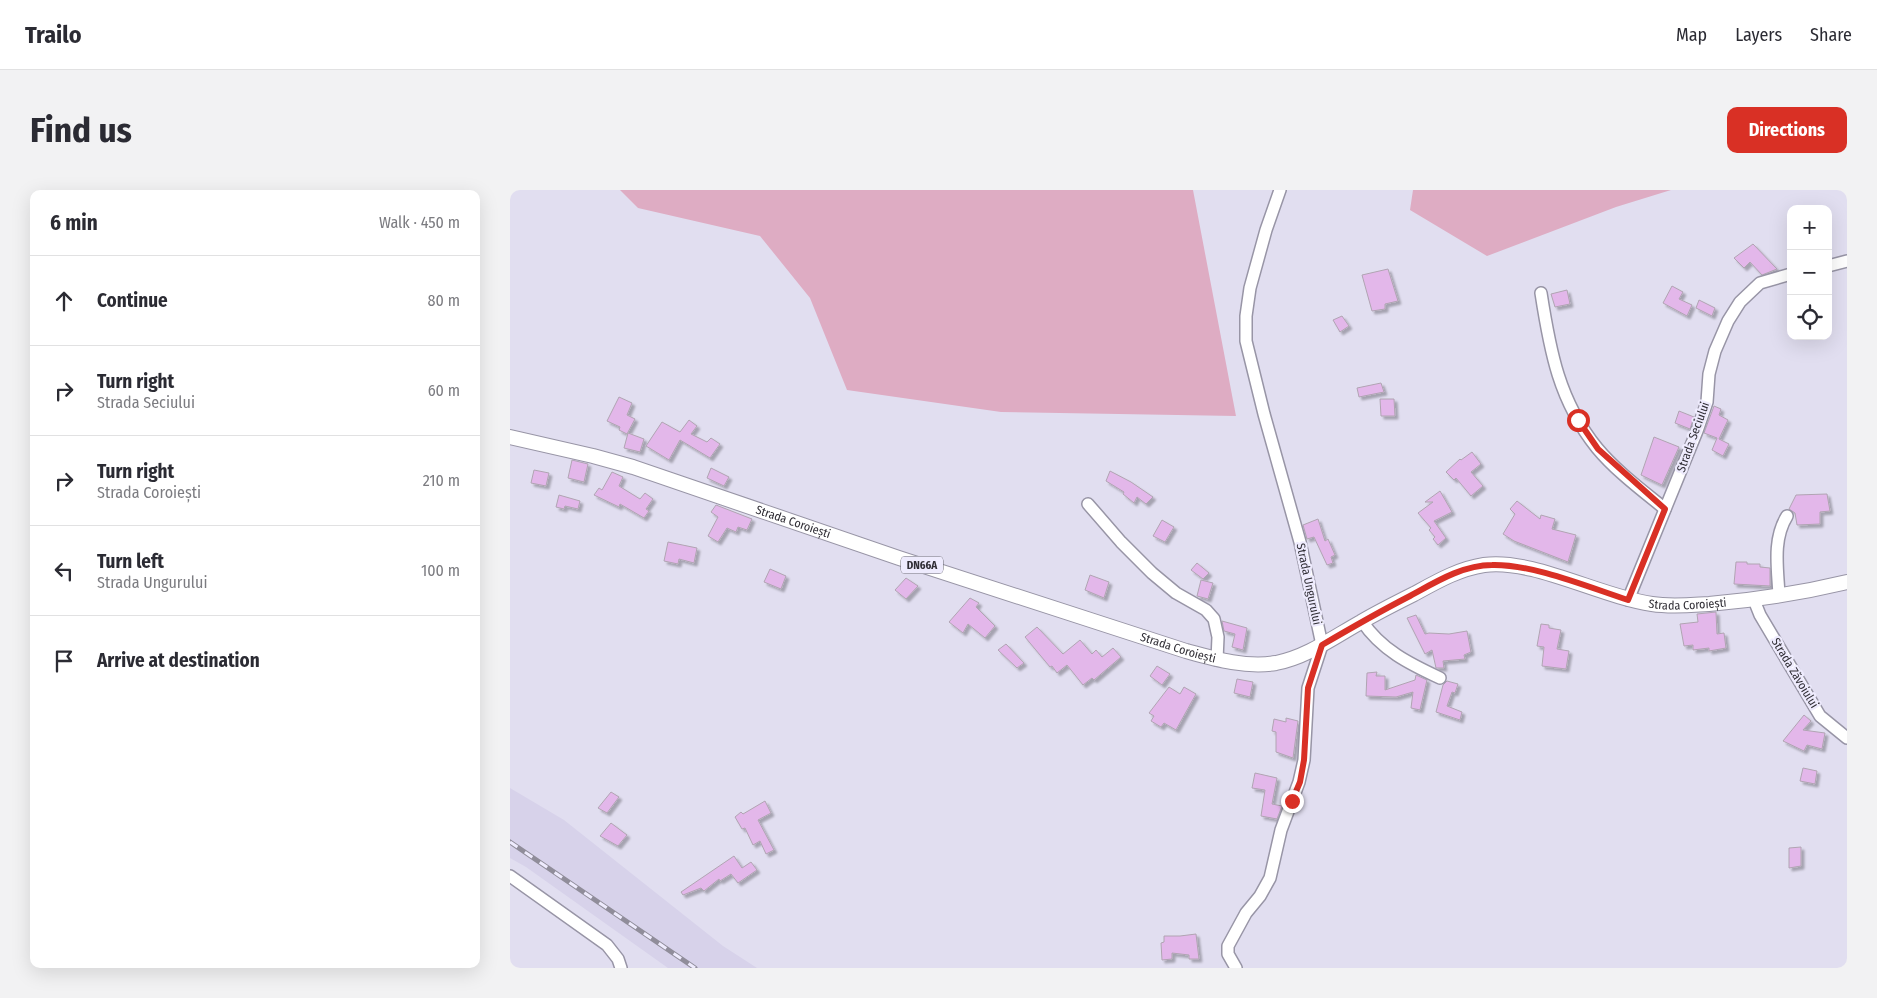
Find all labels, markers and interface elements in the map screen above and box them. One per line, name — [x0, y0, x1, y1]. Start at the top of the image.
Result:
text: Trailo — [25, 21, 82, 49]
text: Map — [1676, 24, 1707, 46]
text: Layers — [1735, 24, 1782, 46]
text: Share — [1810, 24, 1852, 46]
button: Directions — [1727, 107, 1847, 153]
text: Find us — [30, 109, 132, 151]
map controls — [1787, 205, 1832, 340]
button: + — [1787, 205, 1832, 250]
text: 6 min — [50, 210, 98, 236]
text: Walk · 450 m — [379, 213, 460, 232]
button: − — [1787, 250, 1832, 295]
icon: ahead — [50, 287, 78, 315]
text: Continue — [97, 289, 168, 312]
text: 80 m — [428, 291, 460, 310]
button: locate — [1787, 295, 1832, 340]
text: Turn right — [97, 370, 174, 393]
icon: right — [50, 377, 78, 405]
text: 60 m — [428, 381, 460, 400]
text: Strada Seciului — [97, 393, 195, 412]
street label: Strada Seciului — [1674, 400, 1712, 474]
route start — [1567, 409, 1590, 432]
text: Turn right — [97, 460, 174, 483]
icon: right — [50, 467, 78, 495]
text: 210 m — [423, 471, 460, 490]
text: Strada Coroiești — [97, 483, 201, 502]
street label: Strada Coroiești — [754, 503, 832, 541]
street label: Strada Ungurului — [1294, 542, 1324, 626]
text: Turn left — [97, 550, 164, 573]
road number: DN66A — [901, 556, 943, 574]
icon: left — [50, 557, 78, 585]
text: 100 m — [421, 561, 460, 580]
text: Strada Ungurului — [97, 573, 207, 592]
street label: Strada Coroiești — [1648, 595, 1727, 613]
street label: Strada Coroiești — [1139, 630, 1217, 666]
street label: Strada Zăvoiului — [1769, 635, 1821, 711]
icon: arrive — [50, 647, 78, 675]
text: Arrive at destination — [97, 649, 260, 672]
route end — [1281, 790, 1304, 813]

